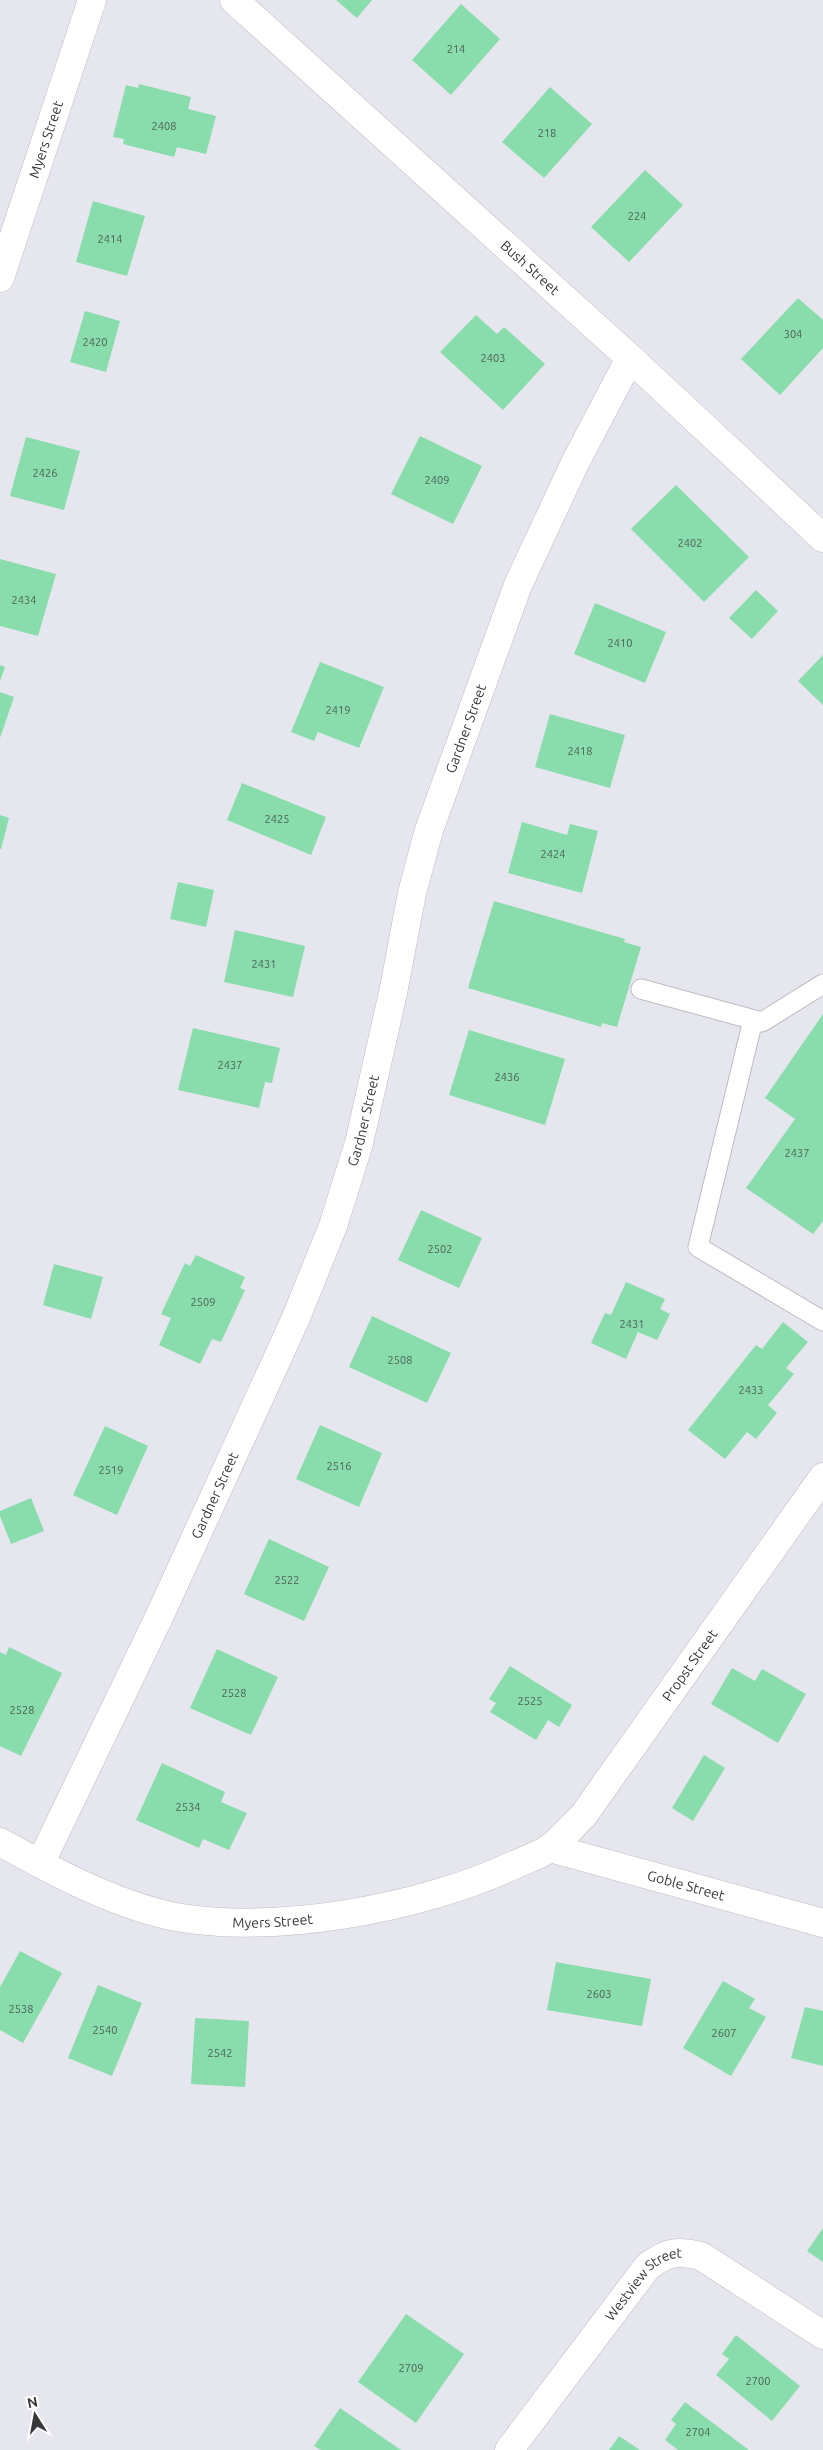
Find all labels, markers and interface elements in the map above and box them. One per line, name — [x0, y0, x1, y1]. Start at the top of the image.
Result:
house number: 214 — [447, 43, 465, 55]
street label: Myers Street — [26, 98, 66, 180]
house number: 2408 — [152, 120, 176, 132]
house number: 218 — [538, 127, 556, 139]
house number: 224 — [628, 210, 646, 222]
house number: 2414 — [98, 233, 122, 245]
street label: Bush Street — [497, 237, 563, 298]
house number: 304 — [784, 328, 802, 340]
house number: 2420 — [83, 336, 107, 348]
house number: 2403 — [481, 352, 505, 364]
house number: 2426 — [33, 467, 57, 479]
house number: 2409 — [425, 474, 449, 486]
house number: 2402 — [678, 537, 702, 549]
house number: 2434 — [12, 594, 36, 606]
house number: 2410 — [608, 637, 632, 649]
street label: Gardner Street — [442, 681, 489, 775]
house number: 2419 — [326, 704, 350, 716]
house number: 2418 — [568, 745, 592, 757]
house number: 2425 — [265, 813, 289, 825]
house number: 2424 — [541, 848, 565, 860]
house number: 2431 — [252, 958, 276, 970]
house number: 2437 — [218, 1059, 242, 1071]
house number: 2436 — [495, 1071, 519, 1083]
street label: Gardner Street — [344, 1073, 382, 1168]
house number: 2437 — [785, 1147, 809, 1159]
house number: 2502 — [428, 1243, 452, 1255]
house number: 2509 — [191, 1296, 215, 1308]
house number: 2431 — [620, 1318, 644, 1330]
house number: 2508 — [388, 1354, 412, 1366]
house number: 2433 — [739, 1384, 763, 1396]
street label: Gardner Street — [188, 1449, 242, 1541]
house number: 2516 — [327, 1460, 351, 1472]
house number: 2519 — [99, 1464, 123, 1476]
house number: 2522 — [275, 1574, 299, 1586]
street label: Propst Street — [659, 1626, 721, 1704]
house number: 2528 — [222, 1687, 246, 1699]
house number: 2525 — [518, 1695, 542, 1707]
house number: 2528 — [10, 1704, 34, 1716]
house number: 2534 — [176, 1801, 200, 1813]
street label: Goble Street — [646, 1867, 727, 1904]
street label: Myers Street — [232, 1911, 314, 1931]
house number: 2603 — [587, 1988, 611, 2000]
house number: 2538 — [9, 2003, 33, 2015]
house number: 2540 — [93, 2024, 117, 2036]
house number: 2607 — [712, 2027, 736, 2039]
house number: 2542 — [208, 2047, 232, 2059]
street label: Westview Street — [602, 2245, 682, 2324]
house number: 2709 — [399, 2362, 423, 2374]
house number: 2700 — [746, 2375, 770, 2387]
north arrow — [10, 2390, 60, 2440]
text: N — [26, 2393, 39, 2411]
house number: 2704 — [686, 2426, 710, 2438]

